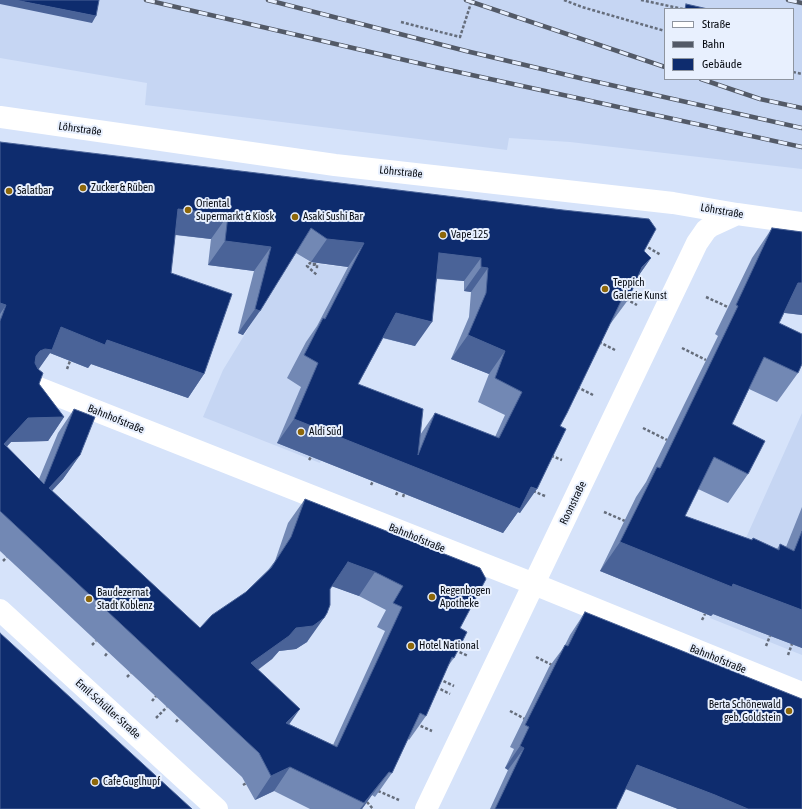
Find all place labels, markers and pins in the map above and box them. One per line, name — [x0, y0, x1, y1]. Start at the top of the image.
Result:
place label: Zucker & Rüben — [91, 181, 153, 195]
marker: Zucker & Rüben — [78, 183, 88, 193]
place label: Salatbar — [17, 184, 52, 198]
marker: Salatbar — [4, 186, 14, 196]
place label: Oriental Supermarkt & Kiosk — [196, 197, 274, 223]
marker: Oriental Supermarkt & Kiosk — [183, 205, 193, 215]
place label: Asaki Sushi Bar — [303, 210, 363, 224]
marker: Asaki Sushi Bar — [290, 212, 300, 222]
place label: Vape 125 — [451, 228, 488, 242]
marker: Vape 125 — [438, 230, 448, 240]
place label: Teppich Galerie Kunst — [613, 276, 667, 302]
marker: Teppich Galerie Kunst — [600, 284, 610, 294]
place label: Aldi Süd — [309, 425, 342, 439]
marker: Aldi Süd — [296, 427, 306, 437]
place label: Regenbogen Apotheke — [440, 584, 491, 610]
place label: Baudezernat Stadt Koblenz — [97, 586, 152, 612]
marker: Regenbogen Apotheke — [427, 592, 437, 602]
marker: Baudezernat Stadt Koblenz — [84, 594, 94, 604]
place label: Hotel National — [419, 639, 479, 653]
marker: Hotel National — [406, 641, 416, 651]
place label: Berta Schönewald geb. Goldstein — [709, 698, 781, 724]
marker: Berta Schönewald geb. Goldstein — [784, 706, 794, 716]
place label: Cafe Guglhupf — [103, 775, 160, 789]
marker: Cafe Guglhupf — [90, 777, 100, 787]

